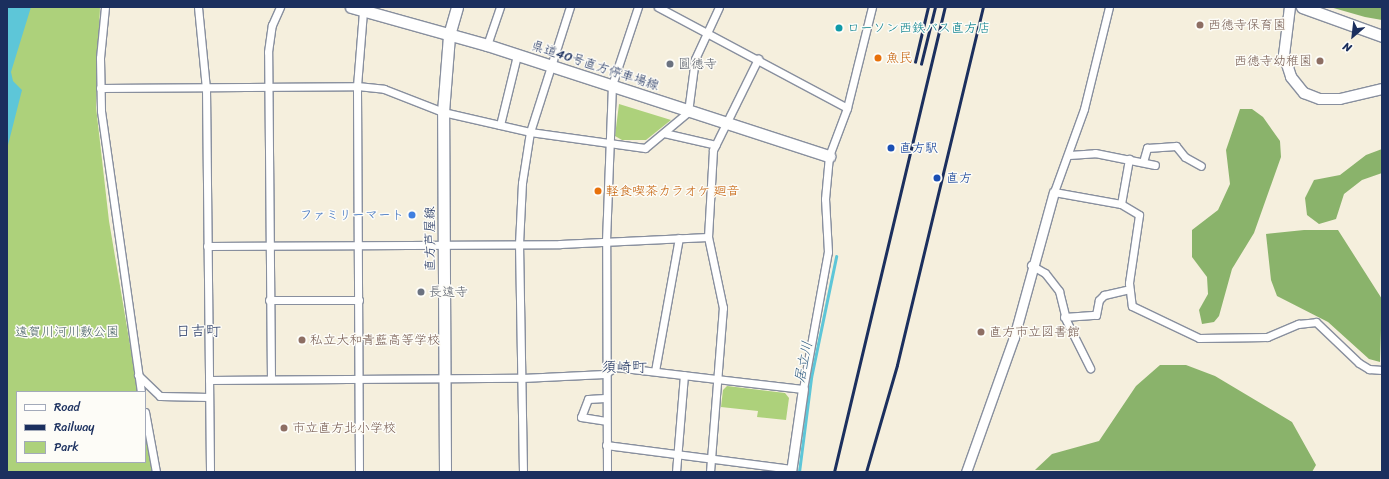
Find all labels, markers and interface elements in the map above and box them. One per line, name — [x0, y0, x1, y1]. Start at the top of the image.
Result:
north arrow — [1333, 16, 1373, 56]
place label: 西徳寺保育園 — [1208, 17, 1286, 33]
place label: ローソン西鉄バス直方店 — [847, 20, 990, 36]
marker: 西徳寺保育園 — [1195, 20, 1205, 30]
marker: ローソン西鉄バス直方店 — [834, 23, 844, 33]
text: N — [1339, 37, 1355, 57]
street label: 県道40号直方停車場線 — [529, 38, 661, 94]
place label: 魚民 — [886, 50, 912, 66]
marker: 魚民 — [873, 53, 883, 63]
place label: 西徳寺幼稚園 — [1234, 53, 1312, 69]
place label: 圓徳寺 — [678, 56, 717, 72]
marker: 西徳寺幼稚園 — [1315, 56, 1325, 66]
marker: 圓徳寺 — [665, 59, 675, 69]
place label: 直方駅 — [899, 140, 938, 156]
marker: 直方駅 — [886, 143, 896, 153]
place label: 直方 — [946, 170, 972, 186]
marker: 直方 — [931, 172, 943, 184]
place label: 軽食喫茶カラオケ 廻音 — [606, 183, 739, 199]
marker: 軽食喫茶カラオケ 廻音 — [593, 186, 603, 196]
place label: ファミリーマート — [300, 207, 404, 223]
street label: 直方芦屋線 — [422, 207, 438, 271]
marker: ファミリーマート — [407, 210, 417, 220]
place label: 長遠寺 — [429, 284, 468, 300]
marker: 長遠寺 — [416, 287, 426, 297]
district label: 日吉町 — [176, 323, 220, 341]
park label: 遠賀川河川敷公園 — [15, 324, 119, 340]
place label: 直方市立図書館 — [989, 324, 1080, 340]
marker: 直方市立図書館 — [976, 327, 986, 337]
place label: 私立大和青藍高等学校 — [310, 332, 440, 348]
marker: 私立大和青藍高等学校 — [297, 335, 307, 345]
water label: 居立川 — [792, 340, 816, 384]
district label: 須崎町 — [602, 359, 646, 377]
legend — [16, 391, 146, 463]
text: Road — [54, 396, 80, 418]
text: Railway — [54, 416, 95, 438]
place label: 市立直方北小学校 — [292, 420, 396, 436]
marker: 市立直方北小学校 — [279, 423, 289, 433]
text: Park — [54, 436, 79, 458]

